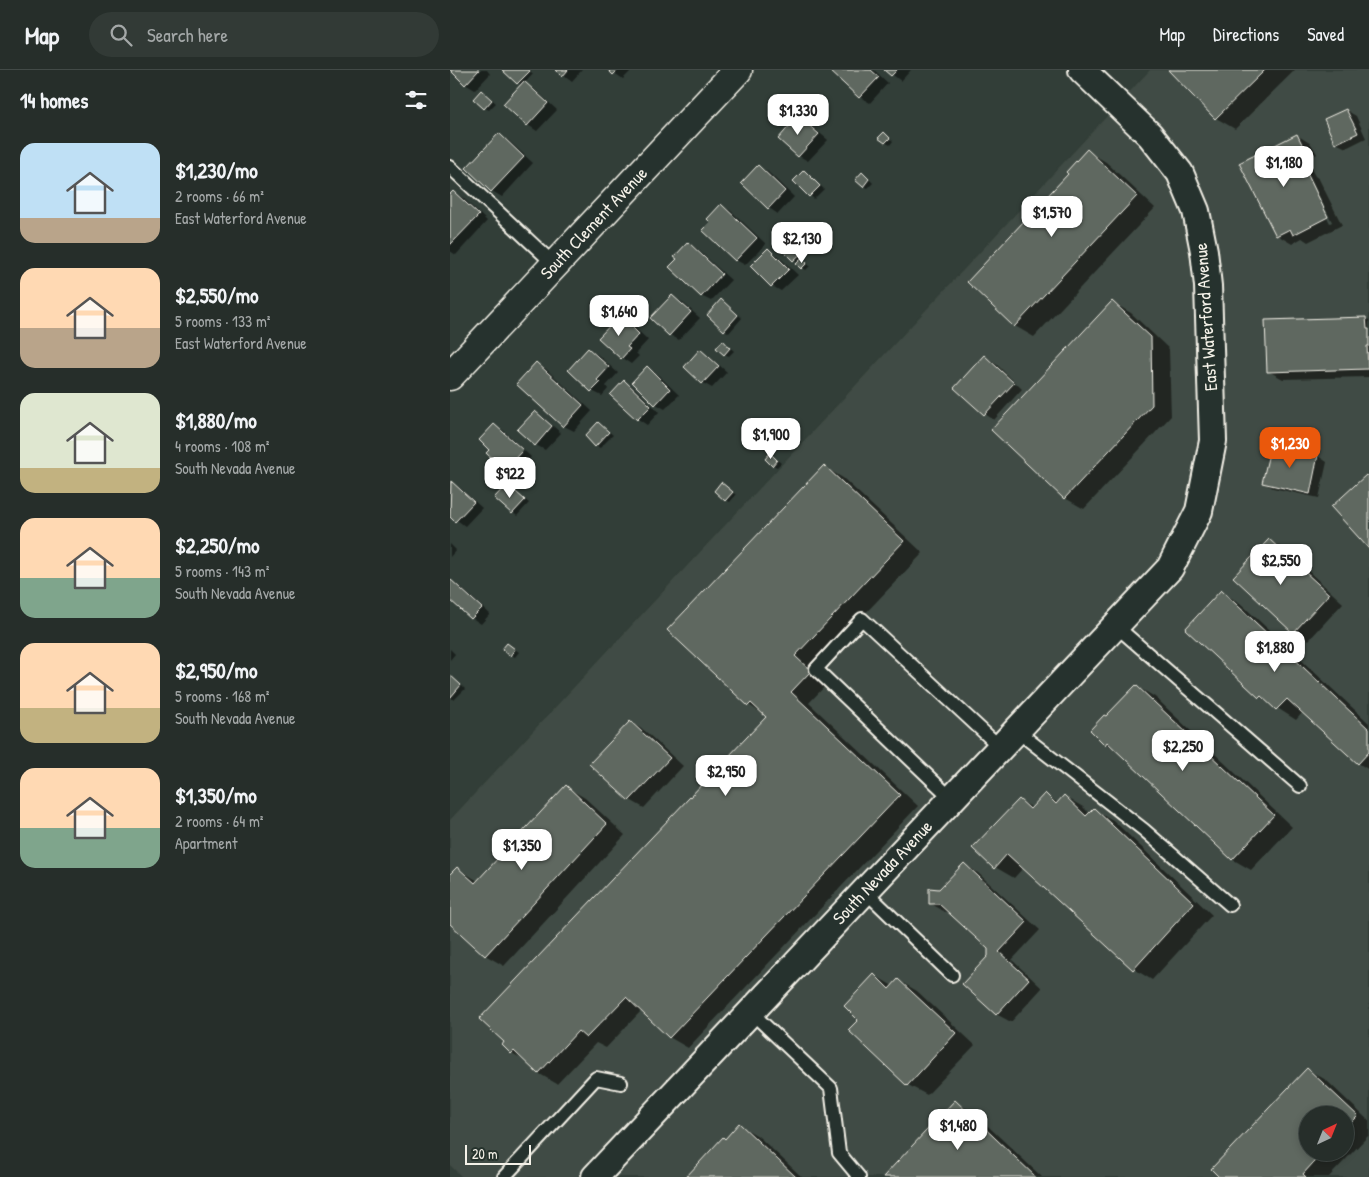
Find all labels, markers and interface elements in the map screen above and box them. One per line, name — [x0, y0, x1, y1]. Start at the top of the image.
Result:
search box — [89, 12, 439, 57]
text: Map — [25, 19, 59, 51]
icon: search — [107, 21, 135, 49]
text: Search here — [147, 22, 228, 48]
text: Map — [1160, 22, 1185, 47]
text: Directions — [1213, 22, 1279, 47]
text: Saved — [1307, 22, 1344, 47]
text: 14 homes — [20, 86, 88, 115]
icon: filters — [402, 86, 430, 114]
pin: $1,330 — [757, 93, 839, 136]
text: $1,330 — [779, 99, 817, 121]
pin: $1,180 — [1243, 146, 1325, 188]
text: $1,180 — [1265, 151, 1303, 173]
text: $1,230/mo — [175, 156, 258, 185]
street label: South Clement Avenue — [534, 161, 653, 284]
icon: home — [60, 163, 120, 223]
text: 2 rooms · 66 m² — [175, 185, 264, 207]
pin: $1,570 — [1011, 196, 1093, 238]
text: $1,570 — [1032, 201, 1072, 223]
text: East Waterford Avenue — [175, 207, 307, 229]
pin: $2,130 — [761, 222, 843, 264]
text: $2,130 — [783, 227, 821, 249]
street label: East Waterford Avenue — [1188, 242, 1223, 392]
text: $2,550/mo — [175, 281, 259, 310]
icon: home — [60, 288, 120, 348]
pin: $1,640 — [578, 294, 660, 337]
text: $1,640 — [601, 300, 637, 322]
text: 5 rooms · 133 m² — [175, 310, 271, 332]
text: East Waterford Avenue — [175, 332, 307, 354]
text: $1,880/mo — [175, 406, 257, 435]
icon: home — [60, 413, 120, 473]
pin: $1,900 — [730, 418, 812, 460]
text: $1,900 — [752, 423, 790, 445]
pin: $1,230 — [1249, 426, 1331, 469]
text: $1,230 — [1271, 432, 1309, 454]
text: 4 rooms · 108 m² — [175, 435, 269, 457]
pin: $922 — [480, 456, 540, 499]
text: South Nevada Avenue — [175, 457, 295, 479]
text: $922 — [496, 462, 524, 484]
text: $2,250/mo — [175, 531, 259, 560]
icon: home — [60, 538, 120, 598]
pin: $2,550 — [1240, 544, 1322, 586]
text: $2,550 — [1261, 549, 1301, 571]
text: 5 rooms · 143 m² — [175, 560, 269, 582]
text: South Nevada Avenue — [175, 582, 295, 604]
pin: $1,880 — [1234, 630, 1316, 673]
text: $1,880 — [1256, 636, 1294, 658]
text: $2,950/mo — [175, 656, 257, 685]
icon: home — [60, 663, 120, 723]
text: 5 rooms · 168 m² — [175, 685, 269, 707]
text: South Nevada Avenue — [175, 707, 295, 729]
pin: $2,250 — [1142, 730, 1224, 772]
text: $2,250 — [1163, 735, 1203, 757]
pin: $2,950 — [685, 754, 767, 797]
text: $2,950 — [707, 760, 745, 782]
text: $1,350/mo — [175, 781, 257, 810]
icon: home — [60, 788, 120, 848]
text: 2 rooms · 64 m² — [175, 810, 263, 832]
street label: South Nevada Avenue — [827, 814, 938, 930]
pin: $1,350 — [481, 828, 563, 871]
text: Apartment — [175, 832, 238, 854]
text: $1,350 — [503, 834, 541, 856]
north arrow — [1299, 1106, 1354, 1161]
map controls — [1299, 1106, 1354, 1161]
pin: $1,480 — [917, 1108, 999, 1151]
text: $1,480 — [939, 1114, 977, 1136]
scale bar — [465, 1142, 531, 1165]
text: 20 m — [472, 1144, 498, 1163]

